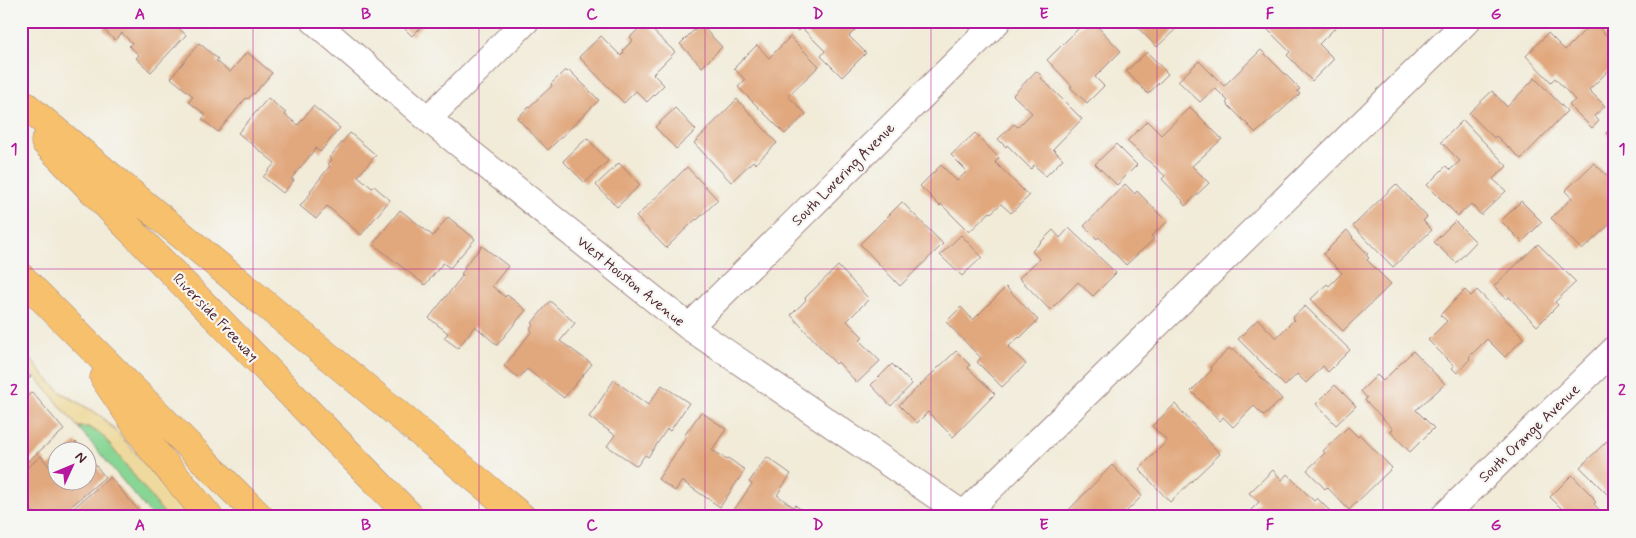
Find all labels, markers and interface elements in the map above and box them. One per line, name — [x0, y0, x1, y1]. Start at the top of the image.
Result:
text: A — [135, 4, 145, 25]
text: B — [361, 4, 371, 25]
text: C — [586, 4, 598, 25]
text: D — [812, 4, 824, 25]
text: E — [1039, 4, 1049, 25]
text: F — [1266, 4, 1275, 25]
text: G — [1491, 4, 1502, 25]
street label: South Lovering Avenue — [788, 119, 900, 231]
text: 1 — [10, 139, 18, 160]
text: 1 — [1618, 139, 1626, 160]
street label: West Houston Avenue — [572, 232, 689, 332]
street label: Riverside Freeway — [168, 269, 263, 366]
text: 2 — [10, 380, 18, 401]
street label: South Orange Avenue — [1475, 380, 1585, 488]
text: 2 — [1618, 380, 1626, 401]
north arrow — [48, 440, 98, 490]
text: N — [71, 448, 90, 467]
text: A — [135, 515, 145, 536]
text: B — [361, 515, 371, 536]
text: C — [586, 515, 598, 536]
text: D — [812, 515, 824, 536]
text: E — [1039, 515, 1049, 536]
text: F — [1266, 515, 1275, 536]
text: G — [1491, 515, 1502, 536]

